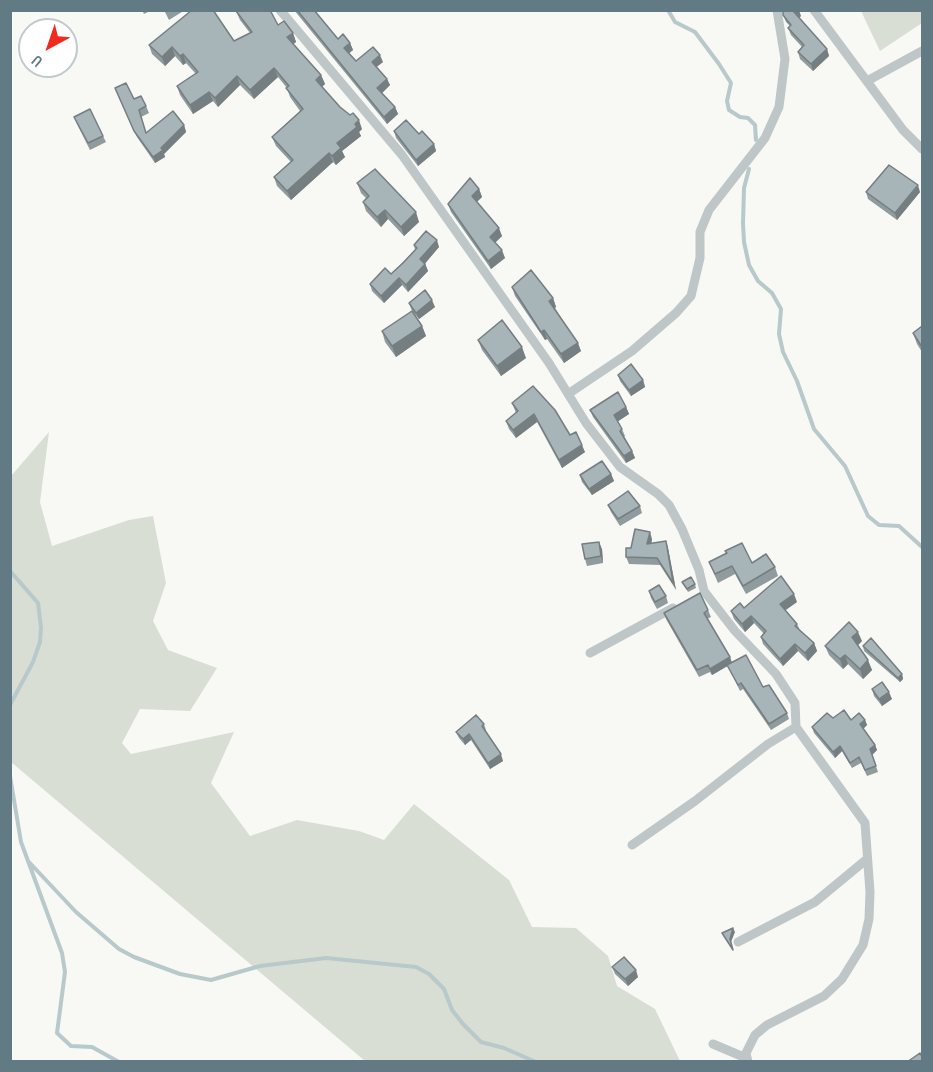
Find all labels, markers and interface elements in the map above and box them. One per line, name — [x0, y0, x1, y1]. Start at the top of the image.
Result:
north arrow — [18, 18, 78, 78]
text: U — [28, 51, 47, 71]

